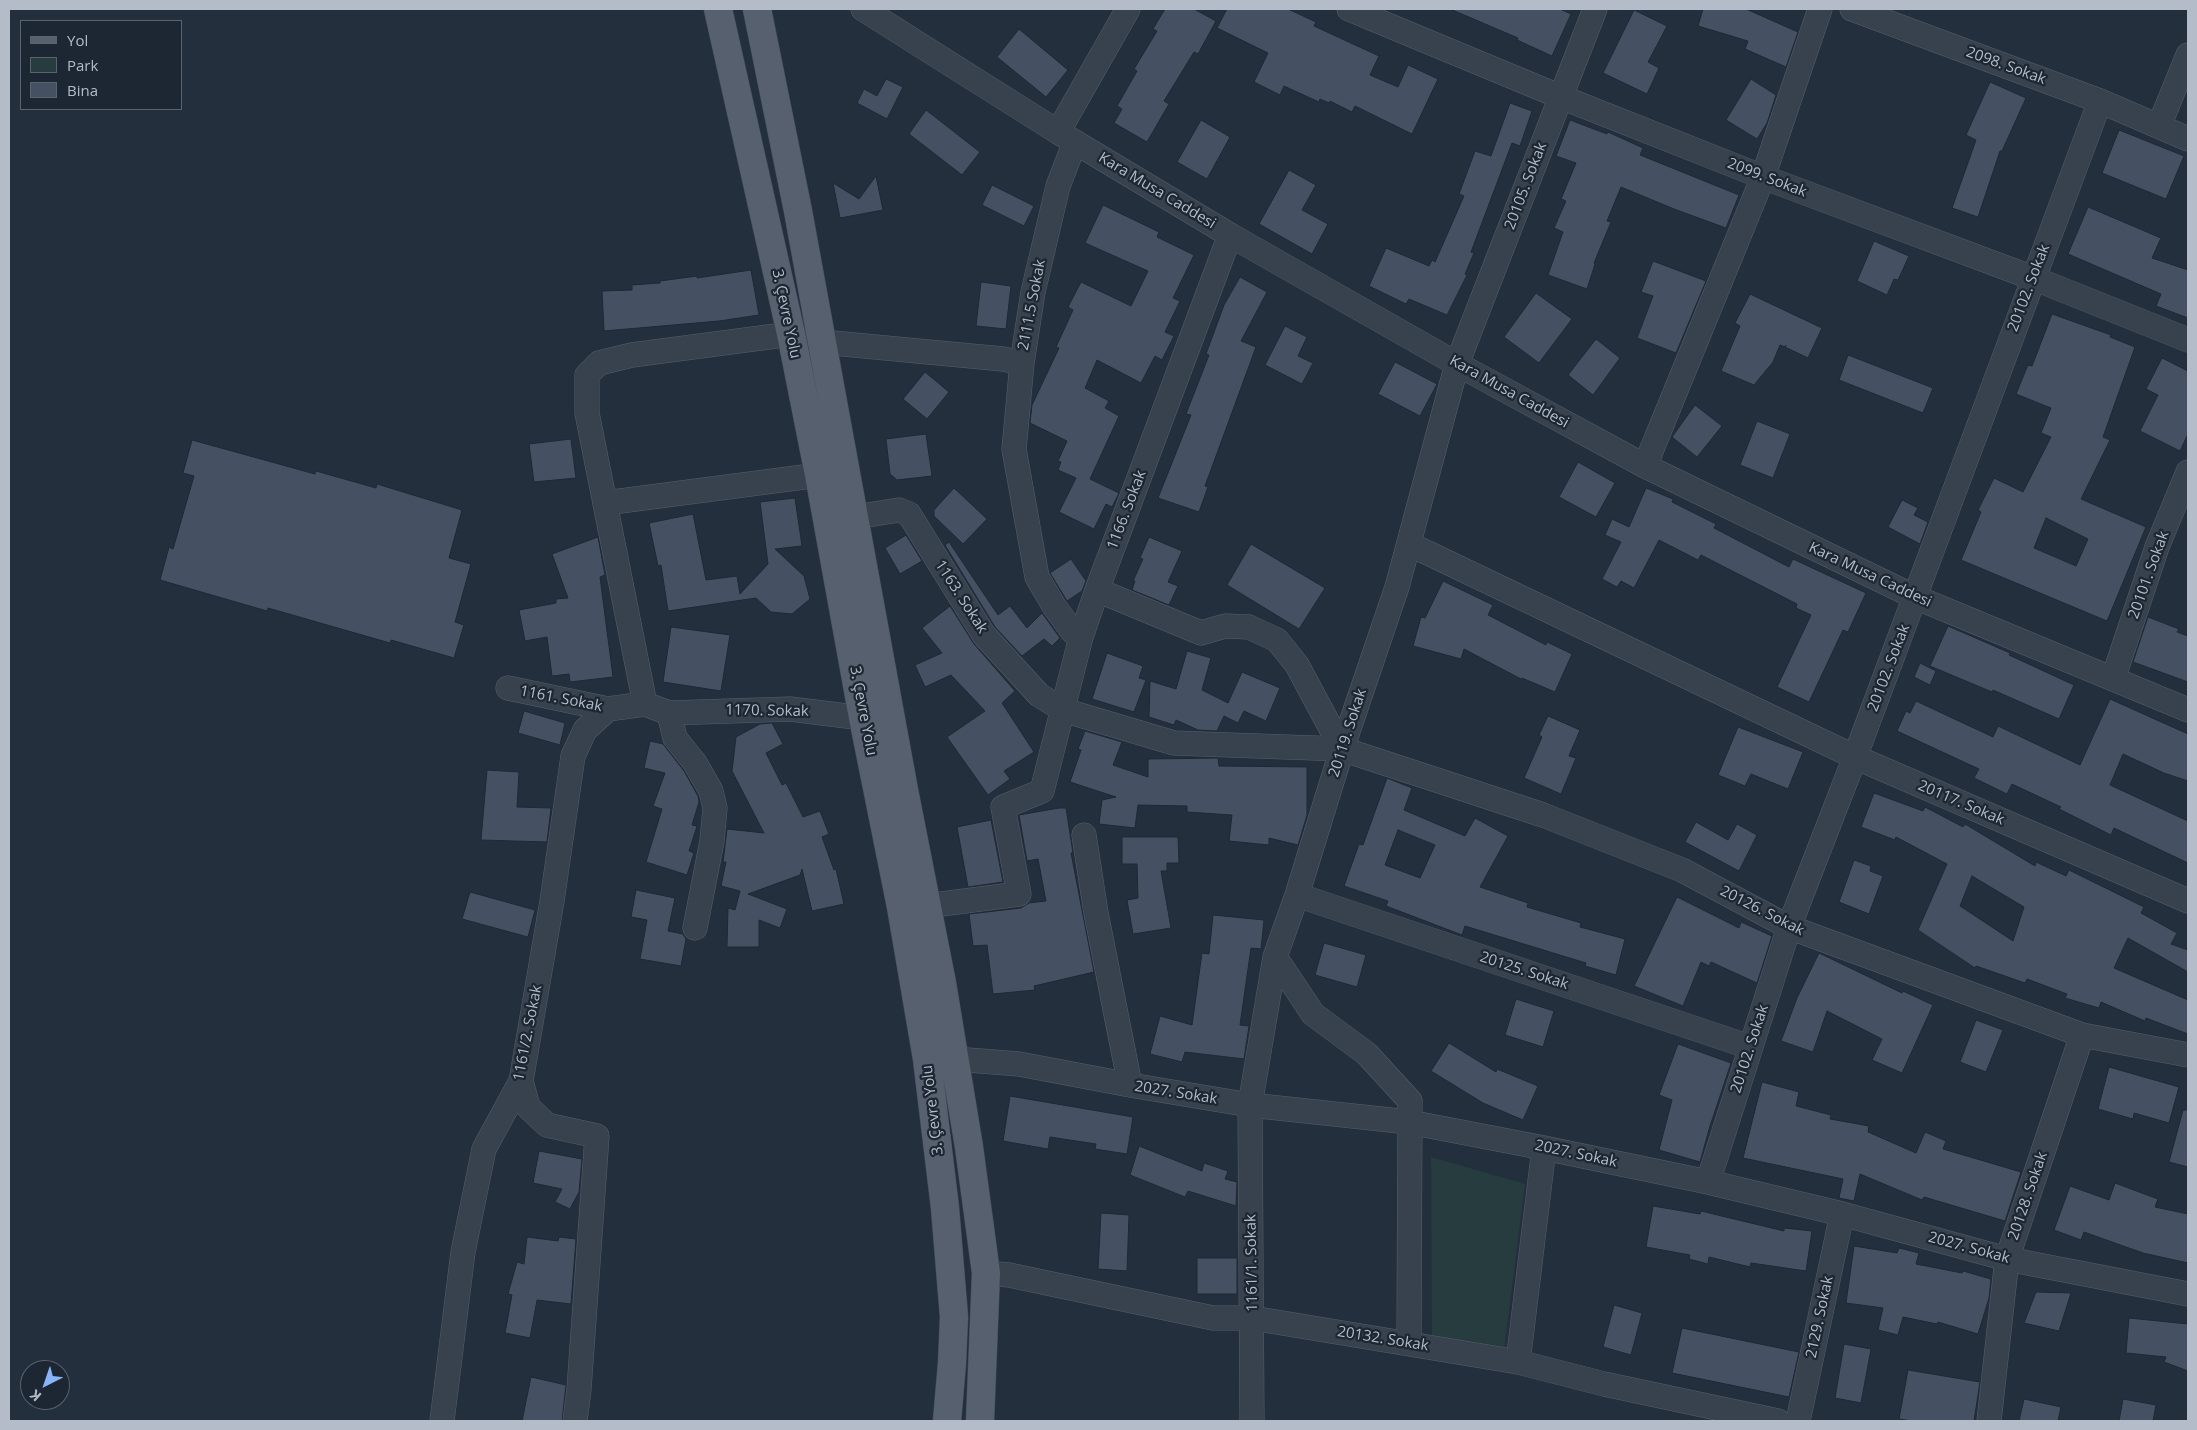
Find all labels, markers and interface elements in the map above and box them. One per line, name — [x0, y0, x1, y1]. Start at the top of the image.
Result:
legend — [20, 20, 182, 110]
text: Yol — [67, 30, 88, 50]
street label: 2098. Sokak — [1964, 43, 2048, 89]
text: Park — [67, 55, 98, 75]
text: Bina — [67, 80, 98, 100]
street label: 20105. Sokak — [1501, 140, 1551, 232]
street label: Kara Musa Caddesi — [1095, 149, 1219, 233]
street label: 2099. Sokak — [1725, 155, 1809, 201]
street label: 20102. Sokak — [2004, 242, 2054, 334]
street label: 2111.5 Sokak — [1014, 258, 1050, 352]
street label: 3. Çevre Yolu — [768, 268, 804, 360]
street label: Kara Musa Caddesi — [1446, 352, 1572, 432]
street label: 1166. Sokak — [1104, 468, 1150, 552]
street label: 20101. Sokak — [2125, 529, 2173, 621]
street label: Kara Musa Caddesi — [1806, 539, 1934, 611]
street label: 1163. Sokak — [931, 557, 991, 637]
street label: 20102. Sokak — [1864, 622, 1914, 714]
street label: 3. Çevre Yolu — [846, 665, 880, 757]
street label: 1161. Sokak — [518, 682, 604, 716]
street label: 20119. Sokak — [1325, 686, 1371, 780]
street label: 1170. Sokak — [725, 701, 809, 721]
street label: 20117. Sokak — [1915, 777, 2007, 829]
street label: 20126. Sokak — [1717, 882, 1807, 940]
street label: 20125. Sokak — [1477, 948, 1571, 994]
street label: 1161/2. Sokak — [510, 983, 546, 1083]
street label: 20102. Sokak — [1727, 1002, 1773, 1096]
street label: 3. Çevre Yolu — [919, 1064, 947, 1156]
street label: 2027. Sokak — [1133, 1078, 1219, 1108]
street label: 2027. Sokak — [1533, 1137, 1619, 1171]
street label: 20128. Sokak — [2005, 1150, 2051, 1242]
street label: 1161/1. Sokak — [1242, 1214, 1262, 1312]
street label: 2027. Sokak — [1926, 1229, 2012, 1267]
street label: 2129. Sokak — [1803, 1274, 1837, 1360]
street label: 20132. Sokak — [1336, 1323, 1430, 1355]
north arrow — [20, 1360, 70, 1410]
text: K — [26, 1386, 45, 1406]

